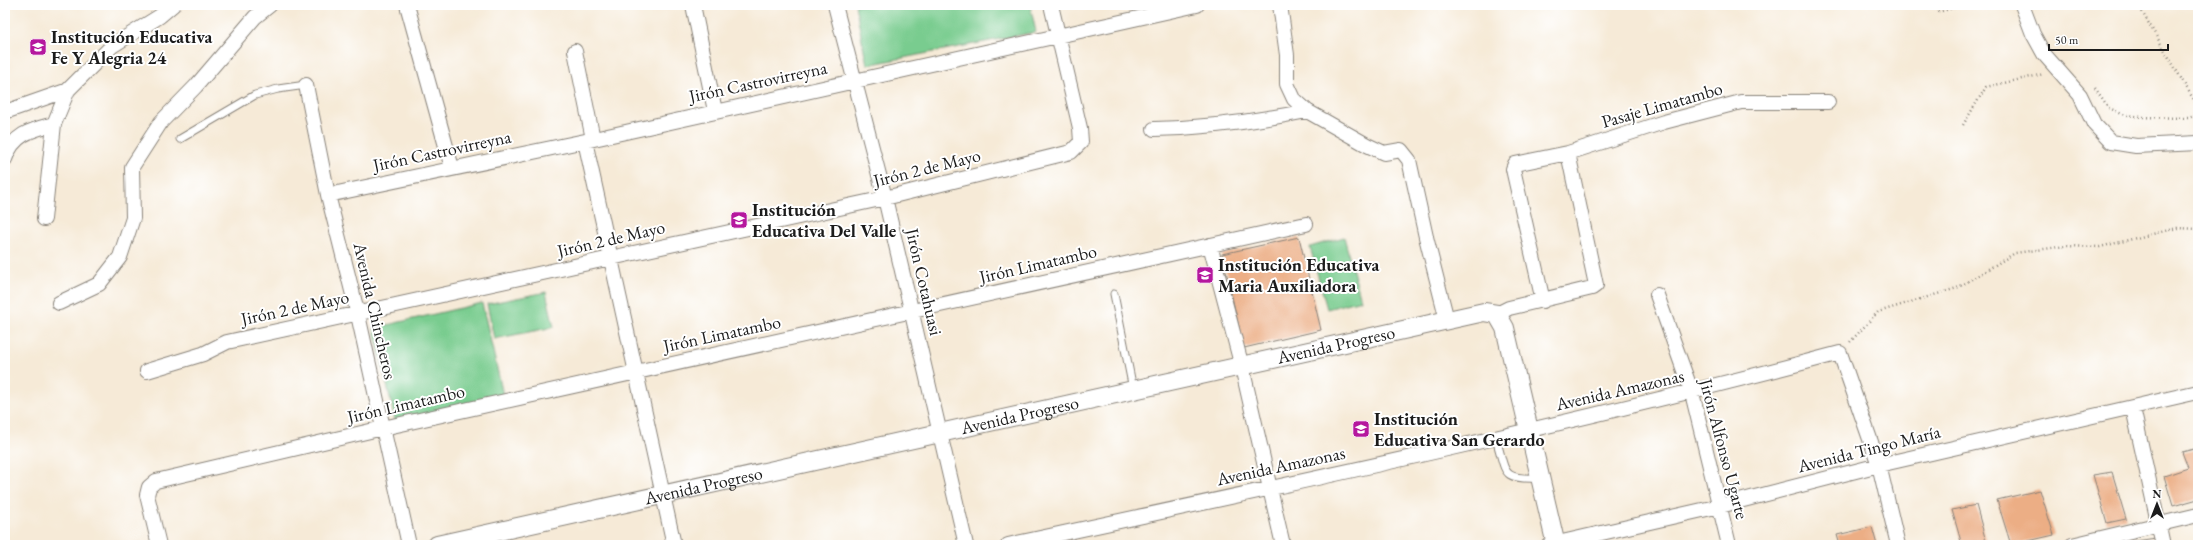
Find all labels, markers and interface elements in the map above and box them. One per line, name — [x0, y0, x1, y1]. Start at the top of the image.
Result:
place label: Institución Educativa Fe Y Alegria 24 — [51, 25, 213, 69]
scale bar — [2049, 26, 2168, 52]
text: 50 m — [2055, 32, 2079, 48]
school or university icon: Institución Educativa Fe Y Alegria 24 — [28, 37, 48, 57]
street label: Jirón Castrovirreyna — [685, 55, 830, 108]
street label: Pasaje Limatambo — [1599, 76, 1725, 133]
street label: Jirón Castrovirreyna — [369, 124, 514, 177]
street label: Jirón 2 de Mayo — [869, 143, 983, 192]
place label: Institución Educativa Del Valle — [752, 198, 897, 242]
school or university icon: Institución Educativa Del Valle — [729, 210, 749, 230]
street label: Jirón 2 de Mayo — [553, 215, 667, 263]
street label: Jirón Cotahuasi — [901, 224, 948, 338]
street label: Avenida Chincheros — [348, 239, 402, 382]
street label: Jirón Limatambo — [975, 239, 1099, 289]
place label: Institución Educativa Maria Auxiliadora — [1218, 253, 1380, 297]
school or university icon: Institución Educativa Maria Auxiliadora — [1195, 265, 1215, 285]
street label: Jirón 2 de Mayo — [237, 285, 351, 331]
street label: Jirón Limatambo — [659, 310, 783, 358]
street label: Avenida Progreso — [1274, 320, 1397, 369]
street label: Avenida Amazonas — [1553, 364, 1686, 416]
street label: Jirón Alfonso Ugarte — [1694, 374, 1754, 522]
street label: Jirón Limatambo — [343, 379, 467, 429]
street label: Avenida Progreso — [958, 391, 1081, 439]
place label: Institución Educativa San Gerardo — [1374, 407, 1544, 451]
school or university icon: Institución Educativa San Gerardo — [1351, 419, 1371, 439]
street label: Avenida Tingo María — [1794, 419, 1943, 478]
street label: Avenida Amazonas — [1213, 441, 1348, 491]
street label: Avenida Progreso — [641, 461, 765, 510]
north arrow — [2137, 484, 2177, 524]
text: N — [2153, 487, 2162, 501]

